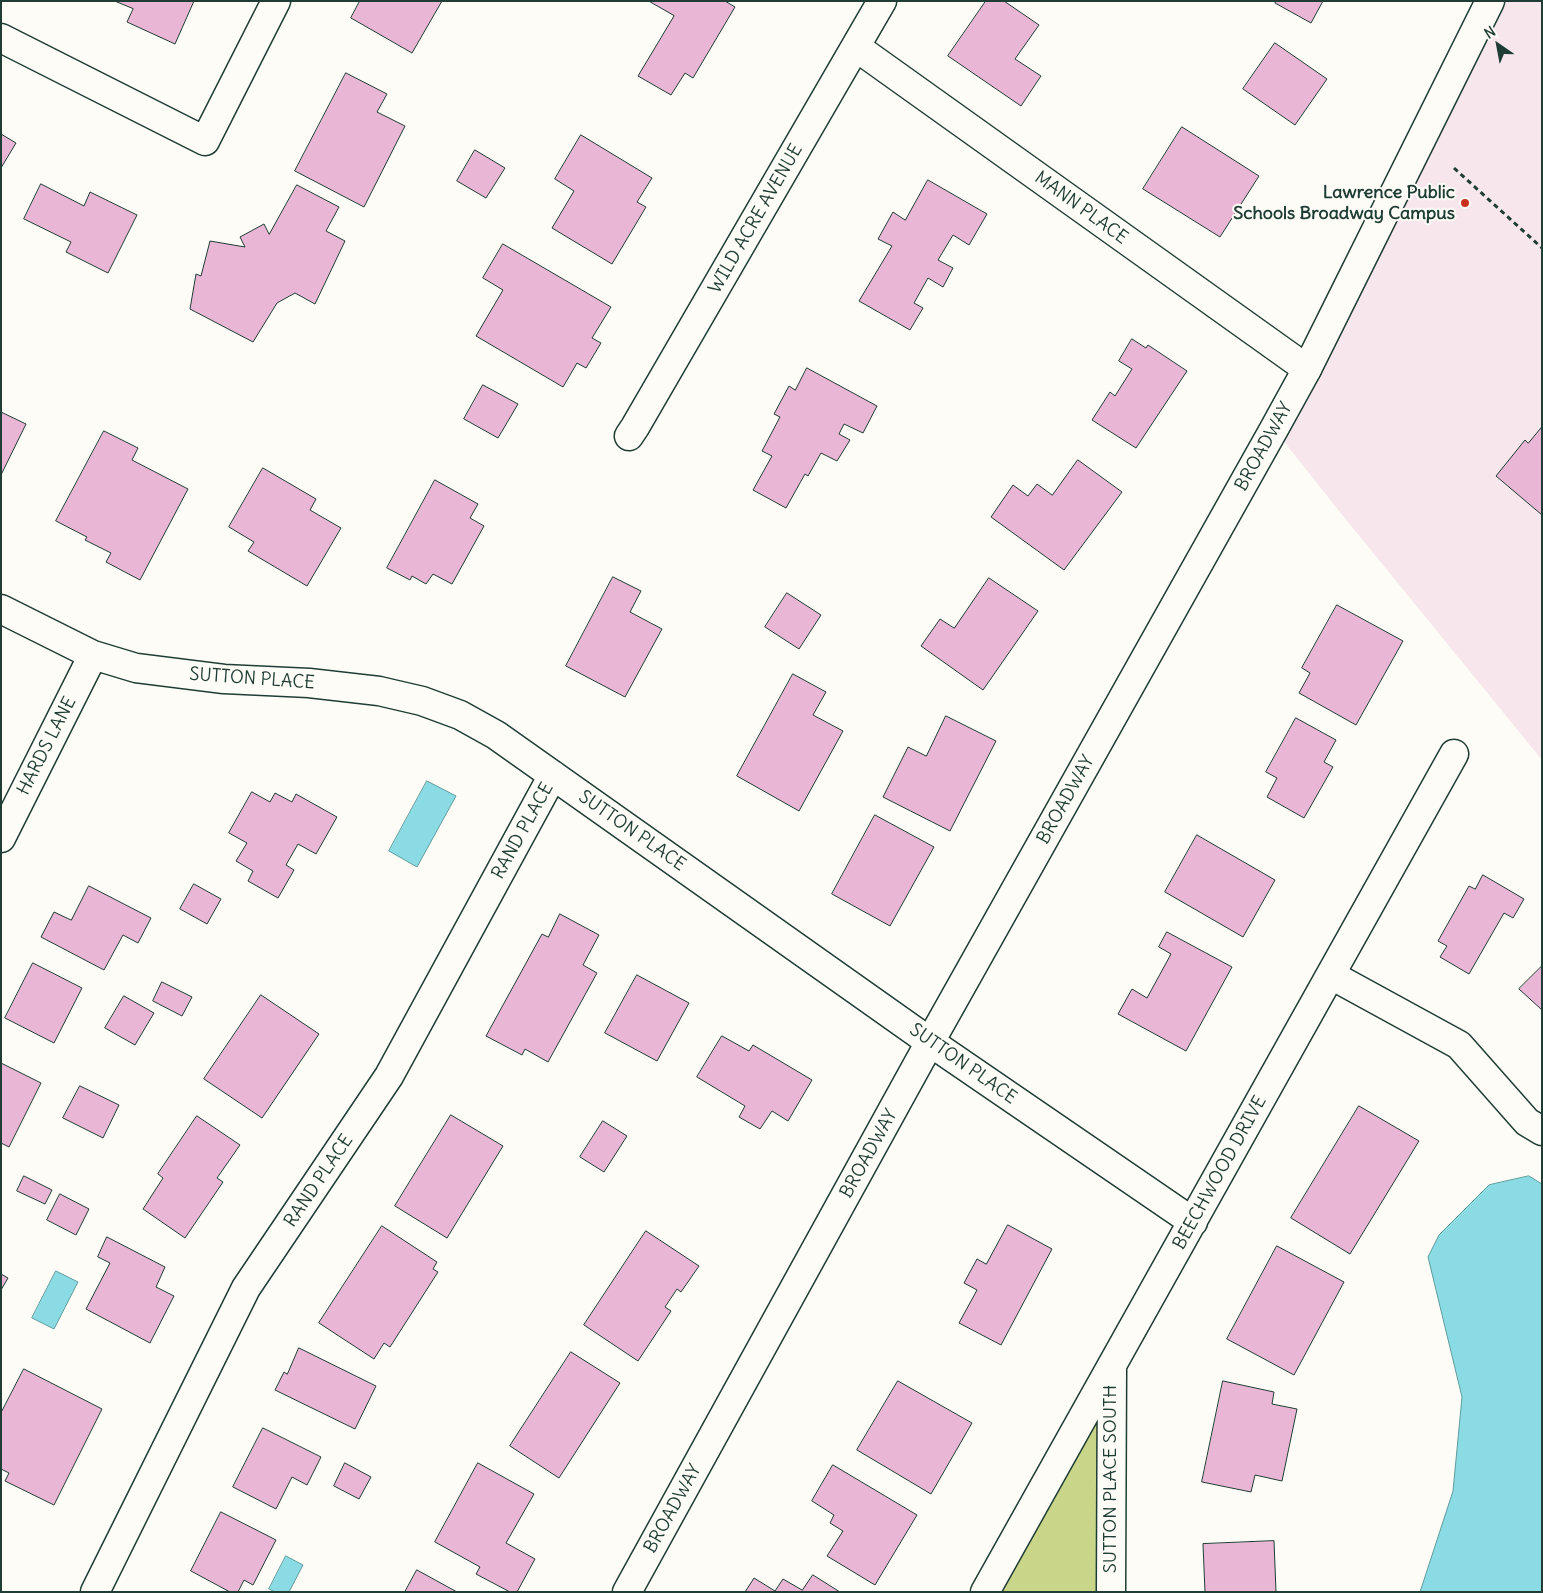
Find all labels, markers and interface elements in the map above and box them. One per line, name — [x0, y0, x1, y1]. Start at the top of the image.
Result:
north arrow — [1473, 20, 1523, 70]
text: N — [1481, 22, 1499, 43]
street label: WILD ACRE AVENUE — [704, 140, 808, 298]
street label: MANN PLACE — [1030, 167, 1132, 249]
place label: Lawrence Public Schools Broadway Campus — [1233, 182, 1455, 224]
marker: Lawrence Public Schools Broadway Campus — [1459, 197, 1471, 209]
street label: BROADWAY — [1231, 399, 1297, 495]
street label: SUTTON PLACE — [189, 664, 315, 694]
street label: HARDS LANE — [13, 693, 81, 799]
street label: BROADWAY — [1033, 752, 1099, 848]
street label: RAND PLACE — [488, 779, 558, 883]
street label: SUTTON PLACE — [574, 786, 690, 876]
street label: SUTTON PLACE — [905, 1019, 1021, 1109]
street label: BEECHWOOD DRIVE — [1169, 1092, 1271, 1254]
street label: BROADWAY — [836, 1106, 902, 1202]
street label: RAND PLACE — [280, 1131, 358, 1231]
street label: SUTTON PLACE SOUTH — [1100, 1385, 1122, 1573]
street label: BROADWAY — [640, 1461, 706, 1557]

